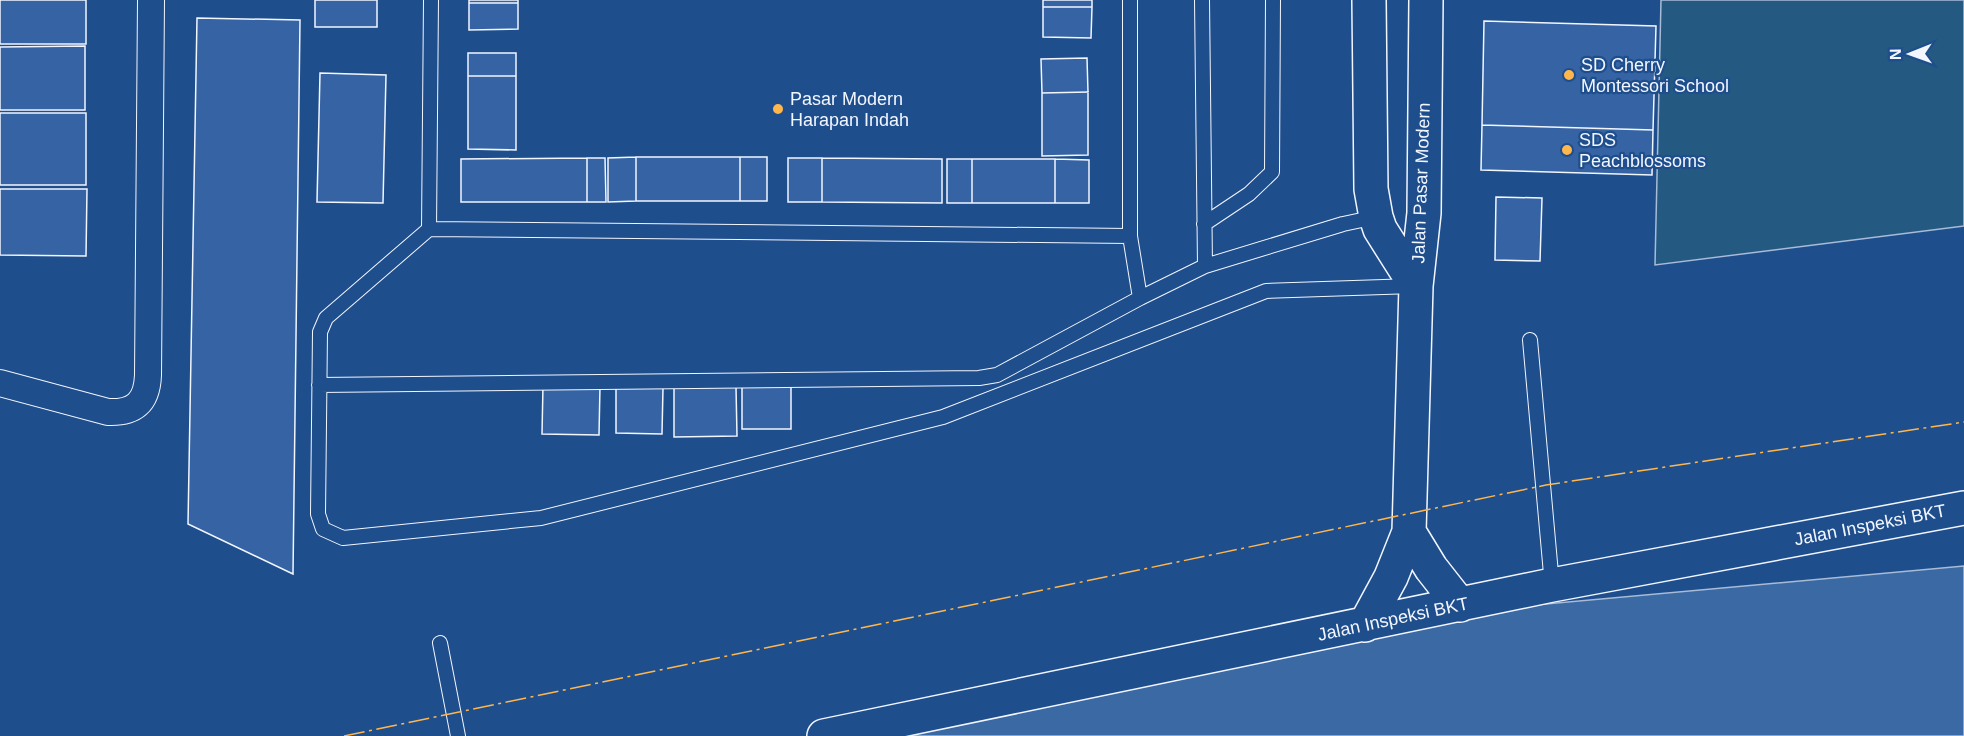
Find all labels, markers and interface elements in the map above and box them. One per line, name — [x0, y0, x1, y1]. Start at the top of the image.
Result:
north arrow — [1880, 24, 1940, 84]
text: N — [1887, 48, 1904, 60]
place label: SD Cherry Montessori School — [1581, 55, 1729, 96]
marker: SD Cherry Montessori School — [1562, 68, 1576, 82]
place label: Pasar Modern Harapan Indah — [790, 89, 909, 130]
marker: Pasar Modern Harapan Indah — [771, 102, 785, 116]
street label: Jalan Pasar Modern — [1408, 102, 1434, 264]
place label: SDS Peachblossoms — [1579, 130, 1706, 171]
marker: SDS Peachblossoms — [1560, 143, 1574, 157]
street label: Jalan Inspeksi BKT — [1792, 500, 1948, 550]
street label: Jalan Inspeksi BKT — [1316, 593, 1470, 645]

